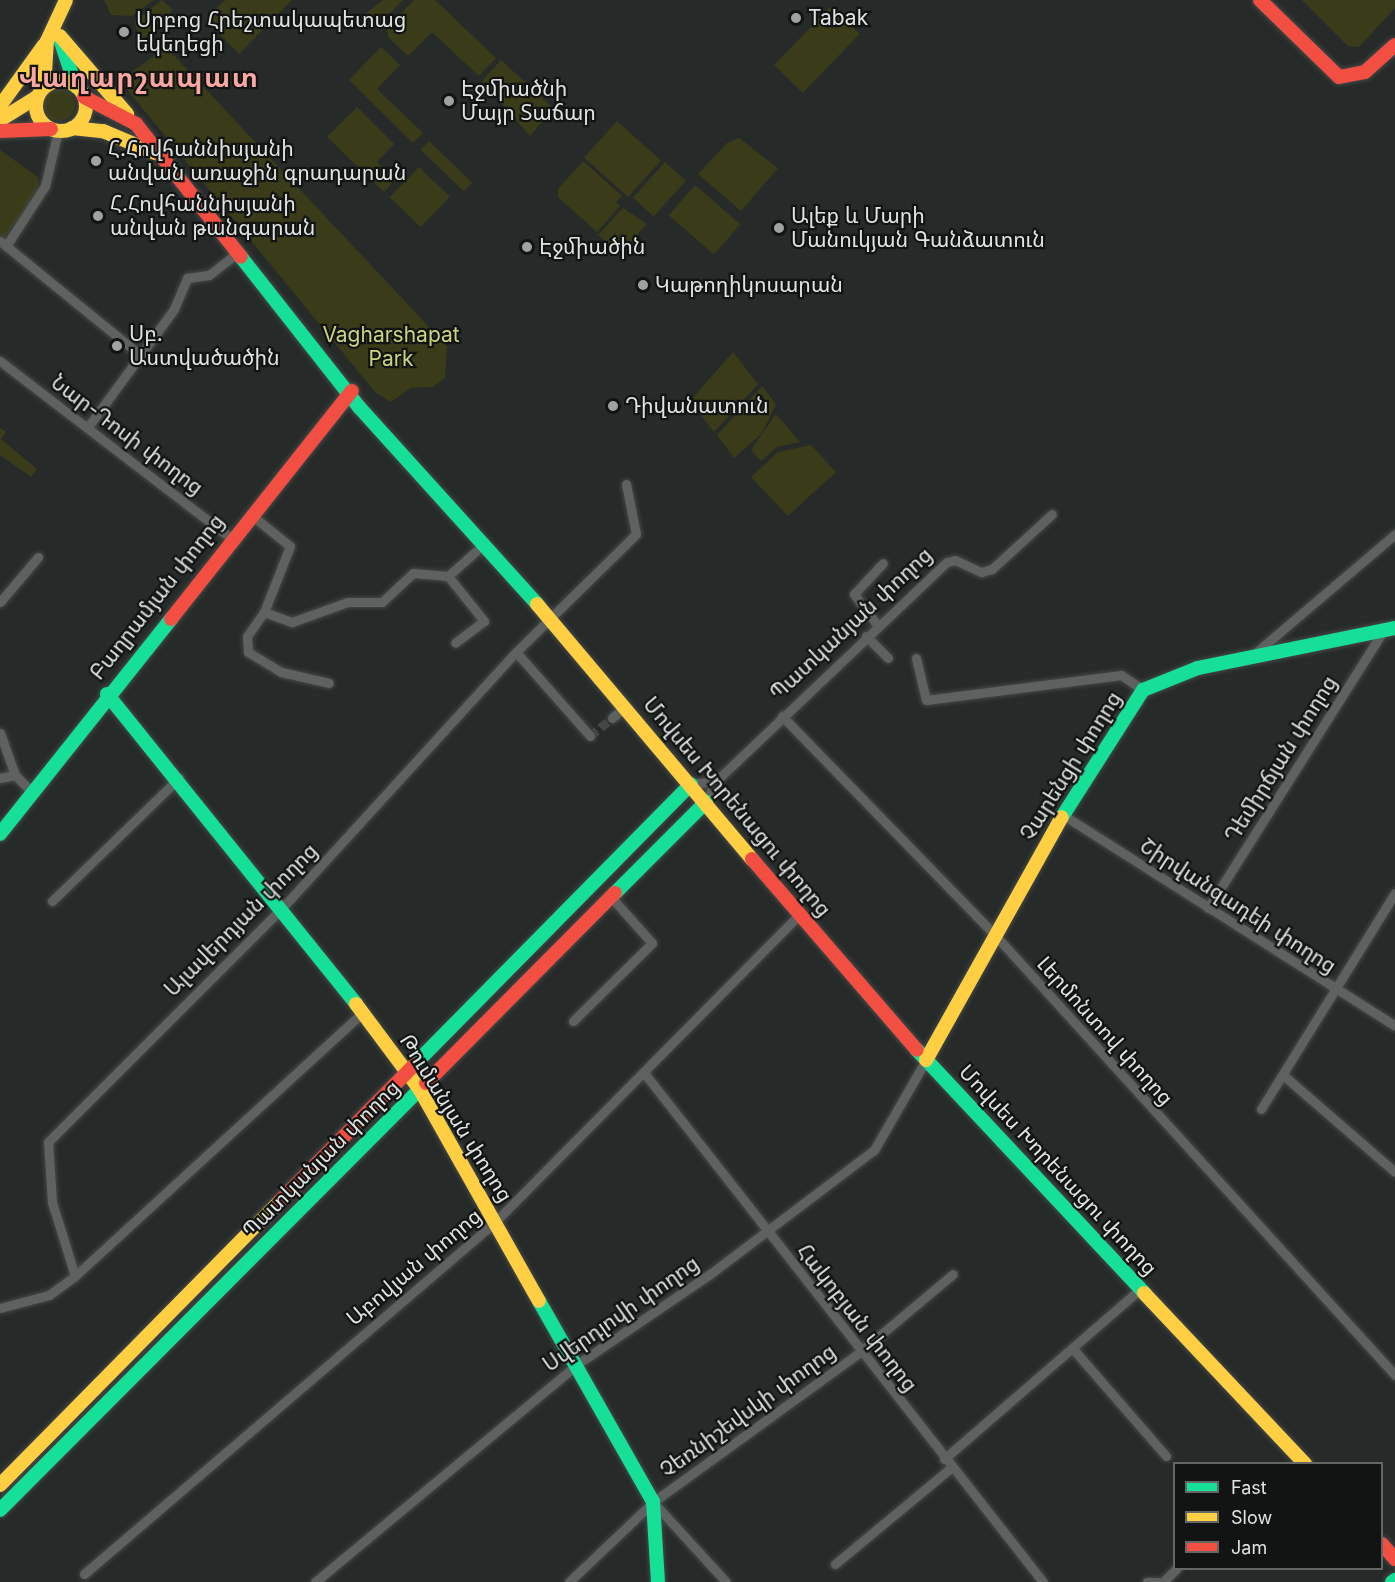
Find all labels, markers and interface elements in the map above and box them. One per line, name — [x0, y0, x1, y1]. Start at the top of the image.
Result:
place label: Tabak — [808, 5, 868, 31]
place label: Սրբոց Հրեշտակապետաց եկեղեցի — [136, 7, 406, 57]
marker: Tabak — [789, 11, 803, 25]
marker: Սրբոց Հրեշտակապետաց եկեղեցի — [117, 25, 131, 39]
district label: Վաղարշապատ — [19, 62, 259, 94]
place label: Էջմիածնի Մայր Տաճար — [461, 76, 596, 126]
marker: Էջմիածնի Մայր Տաճար — [442, 94, 456, 108]
place label: Հ.Հովհաննիսյանի անվան առաջին գրադարան — [108, 136, 406, 186]
marker: Հ.Հովհաննիսյանի անվան առաջին գրադարան — [89, 154, 103, 168]
place label: Հ.Հովհաննիսյանի անվան թանգարան — [110, 191, 315, 241]
place label: Ալեք և Մարի Մանուկյան Գանձատուն — [791, 203, 1045, 253]
marker: Հ.Հովհաննիսյանի անվան թանգարան — [91, 209, 105, 223]
marker: Ալեք և Մարի Մանուկյան Գանձատուն — [772, 221, 786, 235]
place label: Էջմիածին — [539, 234, 645, 260]
marker: Էջմիածին — [520, 240, 534, 254]
place label: Կաթողիկոսարան — [655, 272, 843, 298]
marker: Կաթողիկոսարան — [636, 278, 650, 292]
place label: Սբ. Աստվածածին — [129, 321, 280, 371]
park label: Vagharshapat Park — [322, 322, 460, 372]
marker: Սբ. Աստվածածին — [110, 339, 124, 353]
street label: Նար-Դոսի փողոց — [46, 370, 208, 500]
place label: Դիվանատուն — [625, 393, 768, 419]
marker: Դիվանատուն — [606, 399, 620, 413]
street label: Բաղրամյան փողոց — [85, 509, 229, 685]
street label: Պատկանյան փողոց — [765, 542, 937, 706]
street label: Դեմիրճյան փողոց — [1220, 671, 1342, 847]
street label: Չարենցի փողոց — [1015, 687, 1127, 845]
street label: Մովսես Խորենացու փողոց — [638, 692, 836, 922]
street label: Շիրվանզադեի փողոց — [1135, 833, 1341, 979]
street label: Ալավերդյան փողոց — [159, 838, 323, 1002]
street label: Լերմոնտով փողոց — [1032, 951, 1178, 1111]
street label: Թումանյան փողոց — [394, 1029, 518, 1207]
street label: Մովսես Խորենացու փողոց — [954, 1059, 1162, 1281]
street label: Պատկանյան փողոց — [237, 1075, 405, 1243]
street label: Աբովյան փողոց — [341, 1203, 487, 1331]
street label: Հակոբյան փողոց — [792, 1239, 922, 1397]
street label: Սվերդլովի փողոց — [538, 1251, 704, 1377]
street label: Չեռնիշեվսկի փողոց — [655, 1339, 841, 1483]
legend — [1173, 1462, 1383, 1570]
text: Fast — [1231, 1477, 1267, 1498]
text: Slow — [1231, 1507, 1272, 1528]
text: Jam — [1231, 1537, 1267, 1558]

